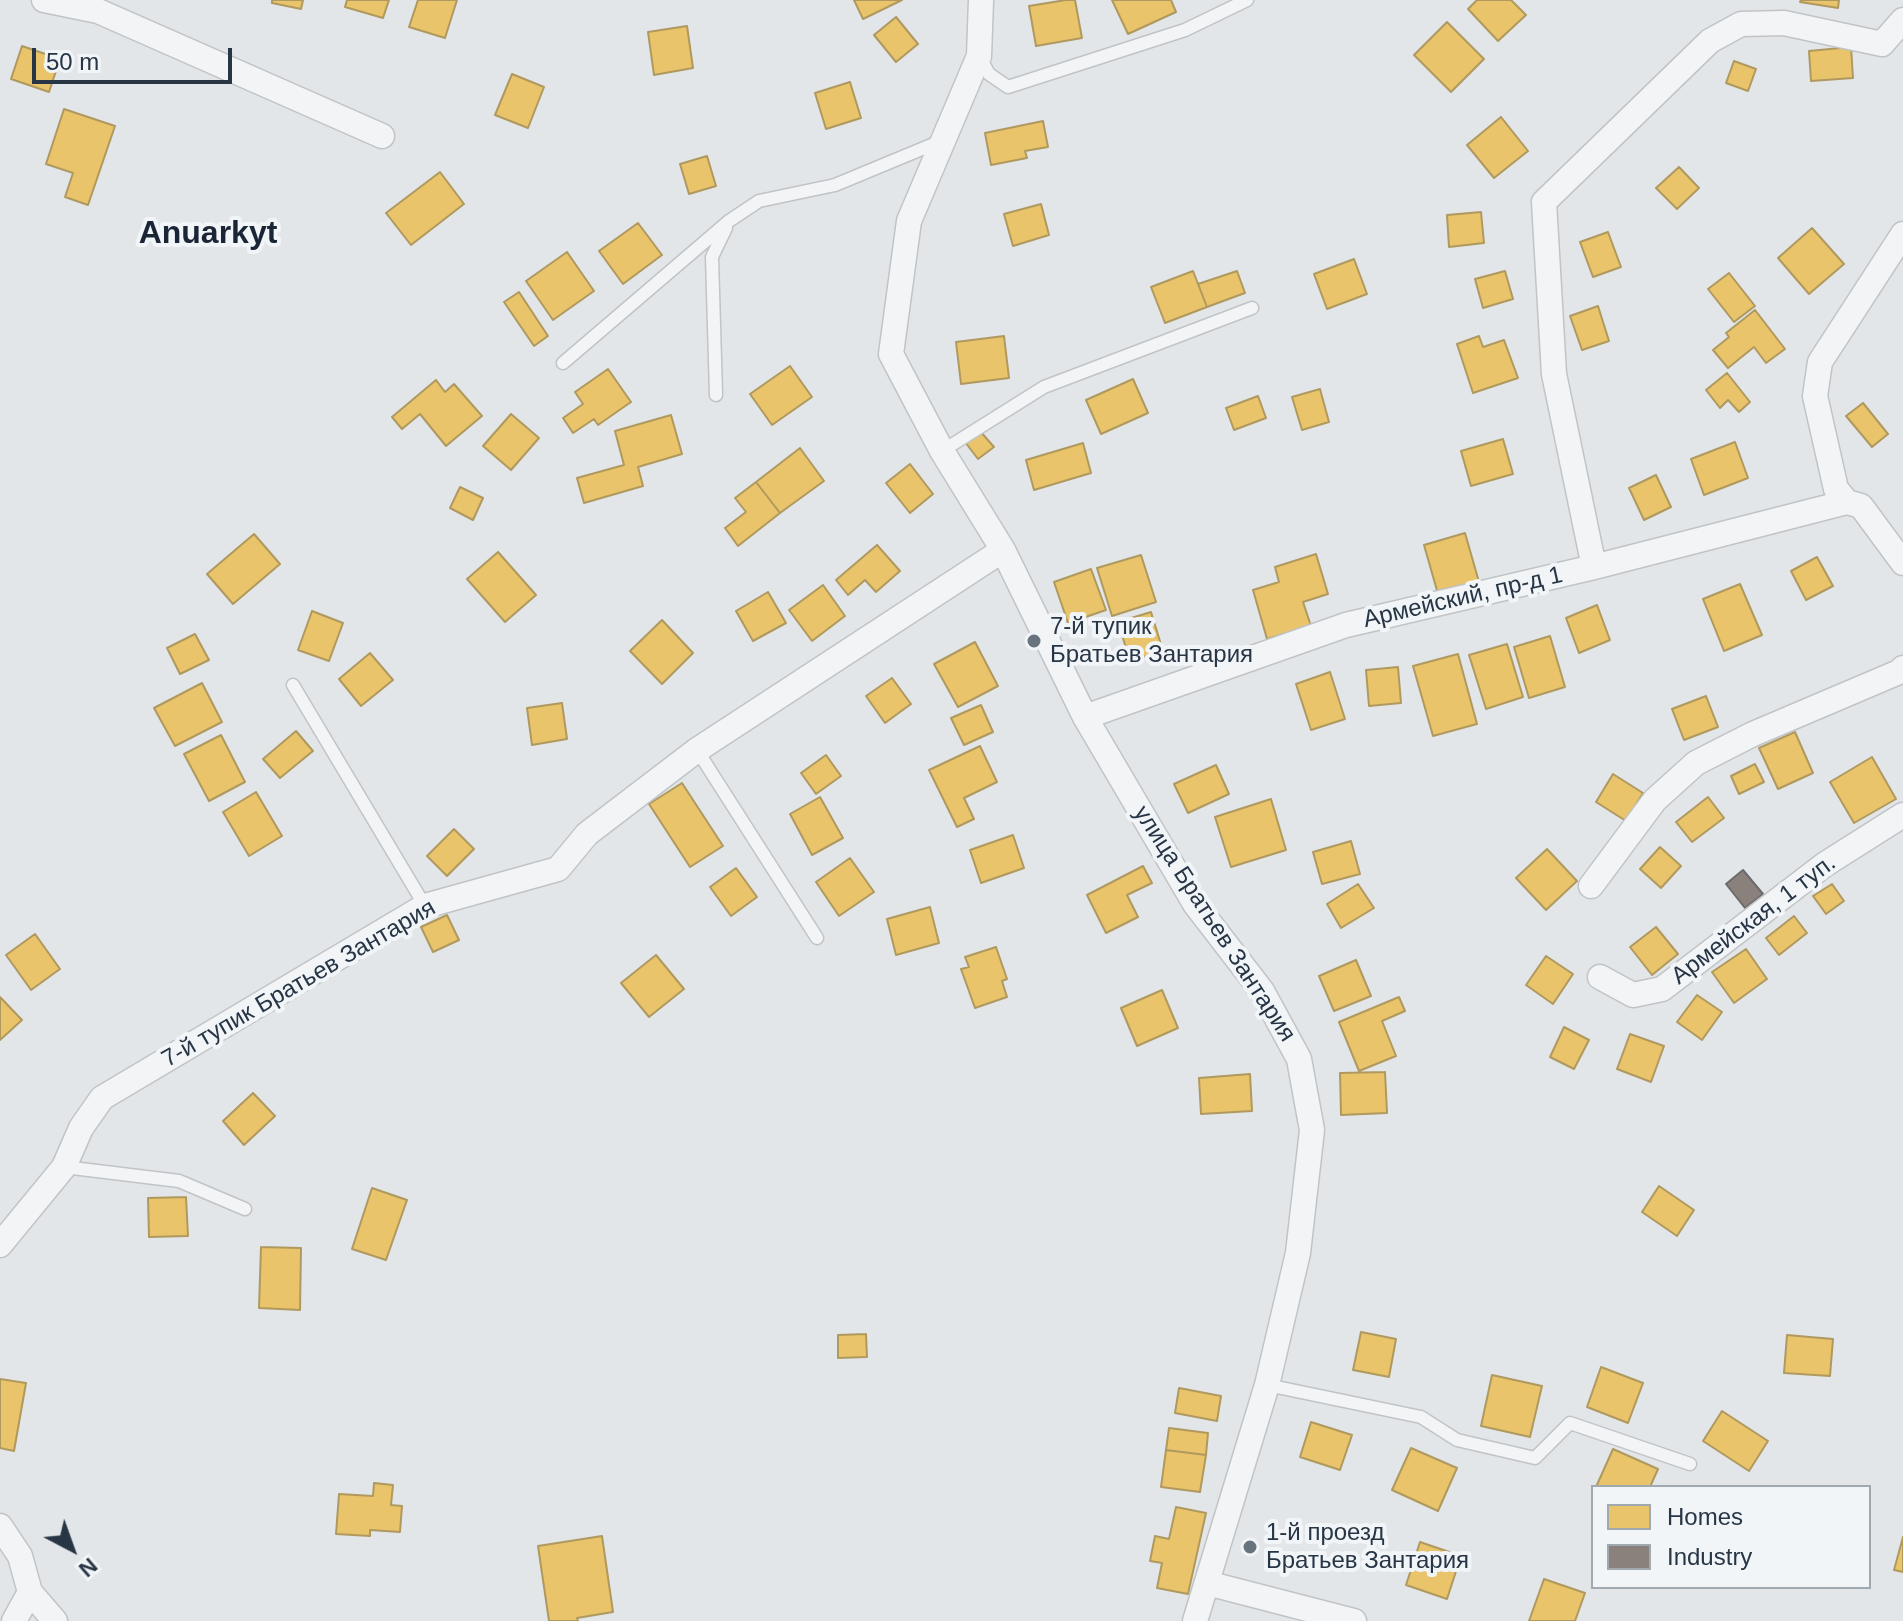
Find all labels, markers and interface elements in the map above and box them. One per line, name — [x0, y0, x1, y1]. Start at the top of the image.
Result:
scale bar — [36, 32, 236, 82]
text: 50 m — [46, 48, 99, 75]
district label: Anuarkyt — [139, 215, 277, 253]
street label: Армейский, пр-д 1 — [1361, 561, 1565, 635]
place label: 7-й тупик Братьев Зантария — [1050, 613, 1253, 669]
marker: 7-й тупик Братьев Зантария — [1025, 632, 1043, 650]
street label: улица Братьев Зантария — [1127, 801, 1301, 1047]
street label: Армейская, 1 туп. — [1666, 849, 1842, 991]
street label: 7-й тупик Братьев Зантария — [157, 894, 441, 1074]
legend — [1591, 1485, 1871, 1589]
text: Homes — [1667, 1503, 1743, 1530]
north arrow — [32, 1509, 112, 1589]
place label: 1-й проезд Братьев Зантария — [1266, 1519, 1469, 1575]
marker: 1-й проезд Братьев Зантария — [1241, 1538, 1259, 1556]
text: Industry — [1667, 1543, 1752, 1570]
text: N — [74, 1553, 102, 1582]

